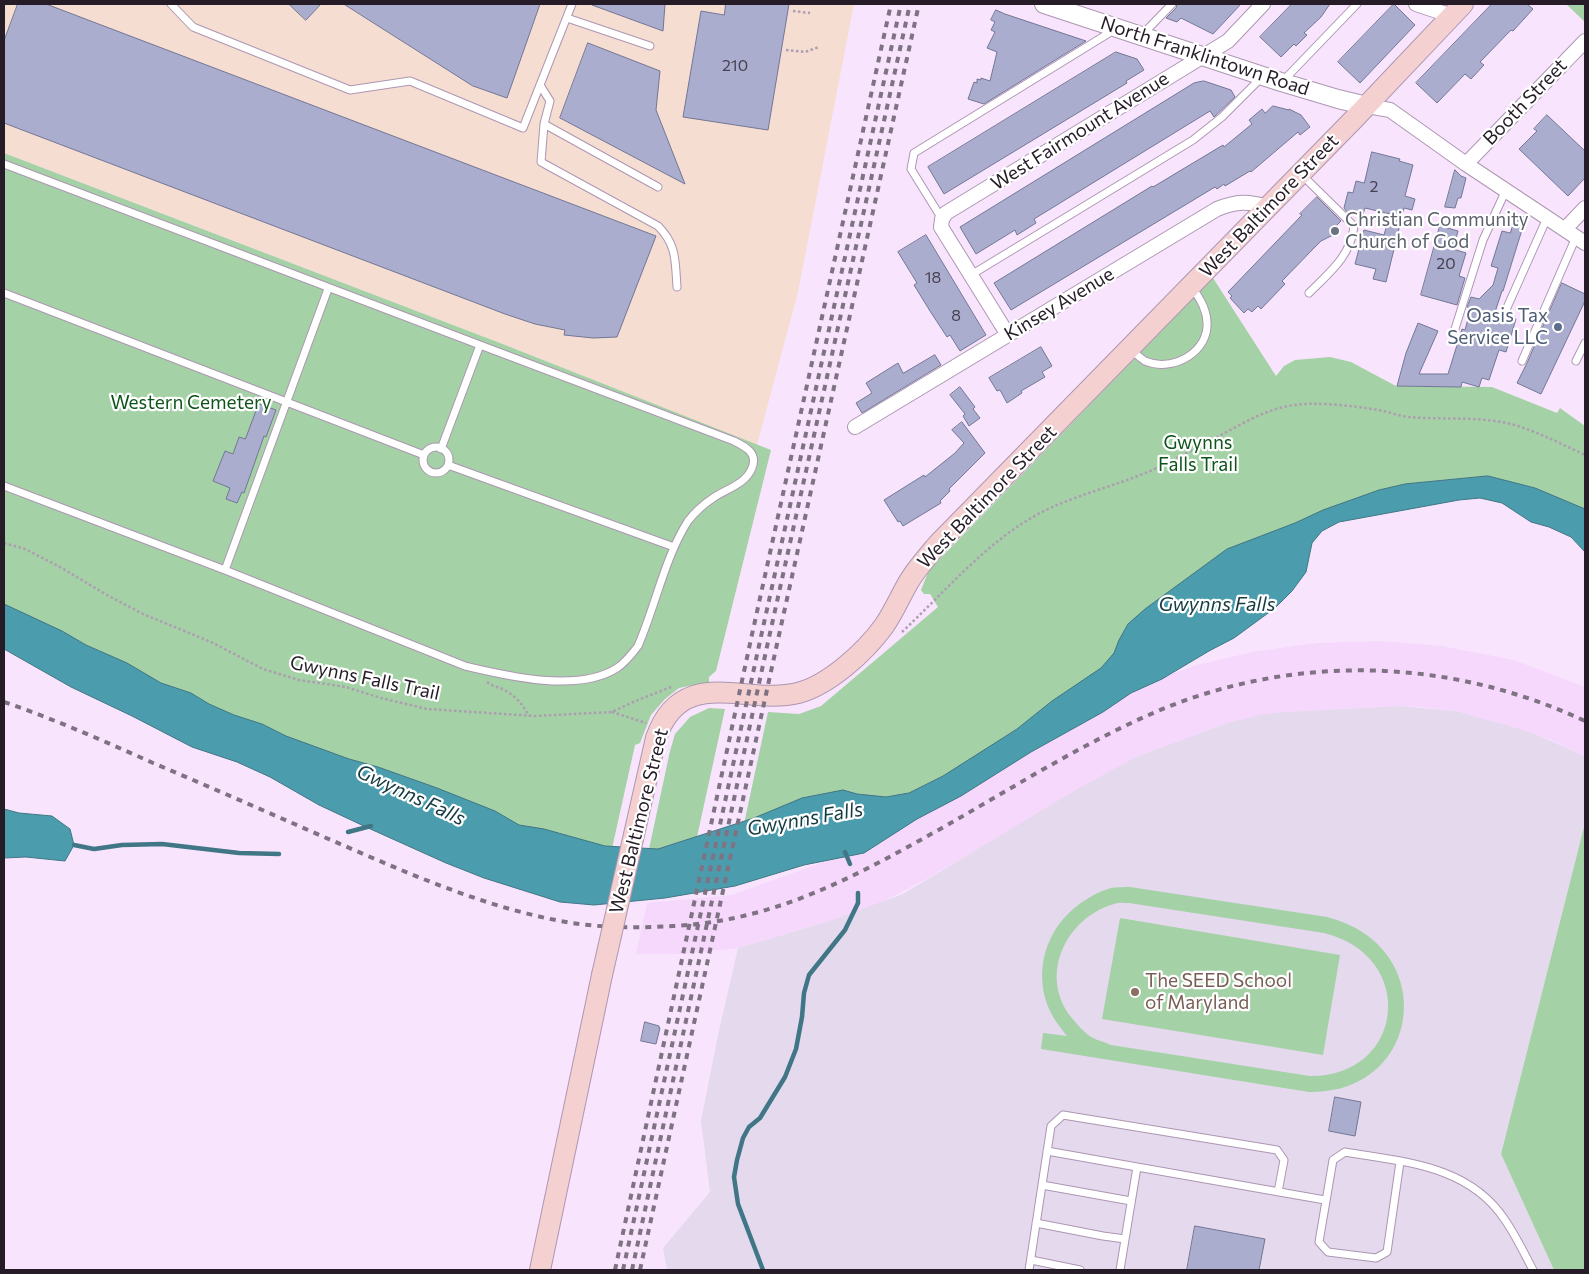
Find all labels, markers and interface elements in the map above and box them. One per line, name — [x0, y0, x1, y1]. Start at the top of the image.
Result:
street label: North Franklintown Road — [1098, 11, 1312, 101]
street label: Booth Street — [1478, 54, 1572, 150]
house number: 210 — [722, 56, 748, 76]
street label: West Fairmount Avenue — [987, 67, 1173, 195]
street label: West Baltimore Street — [1195, 130, 1343, 282]
house number: 2 — [1370, 177, 1378, 197]
place label: Christian Community Church of God — [1345, 209, 1529, 253]
marker: Christian Community Church of God — [1329, 225, 1341, 237]
house number: 20 — [1436, 254, 1456, 274]
street label: Kinsey Avenue — [1000, 262, 1118, 346]
house number: 18 — [925, 268, 941, 288]
place label: Oasis Tax Service LLC — [1447, 305, 1548, 349]
house number: 8 — [951, 306, 961, 326]
marker: Oasis Tax Service LLC — [1552, 321, 1564, 333]
park label: Western Cemetery — [110, 392, 272, 414]
street label: West Baltimore Street — [913, 421, 1061, 573]
park label: Gwynns Falls Trail — [1158, 432, 1238, 476]
water label: Gwynns Falls — [1158, 592, 1276, 616]
street label: Gwynns Falls Trail — [288, 651, 442, 705]
street label: West Baltimore Street — [605, 726, 673, 916]
water label: Gwynns Falls — [353, 759, 469, 831]
water label: Gwynns Falls — [745, 797, 865, 841]
place label: The SEED School of Maryland — [1145, 970, 1292, 1014]
marker: The SEED School of Maryland — [1129, 986, 1141, 998]

